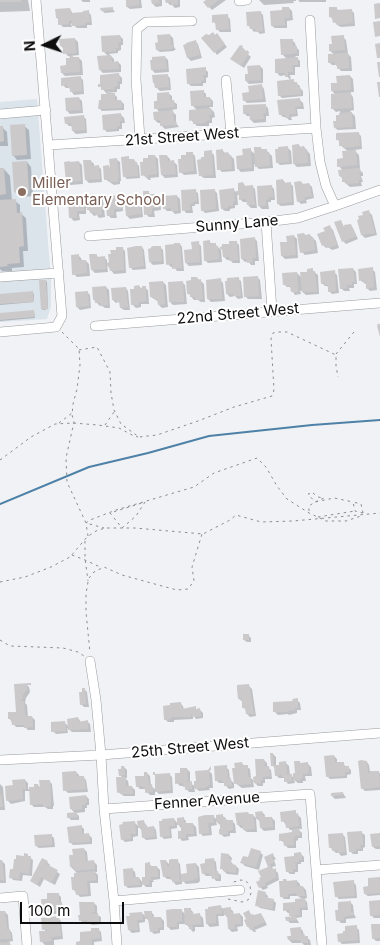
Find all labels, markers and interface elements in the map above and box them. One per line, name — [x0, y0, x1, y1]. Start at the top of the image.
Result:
north arrow — [20, 20, 70, 70]
text: N — [21, 40, 38, 52]
street label: 21st Street West — [124, 124, 240, 150]
place label: Miller Elementary School — [32, 174, 165, 209]
marker: Miller Elementary School — [16, 186, 28, 198]
street label: Sunny Lane — [195, 211, 279, 237]
street label: 22nd Street West — [176, 300, 300, 328]
street label: 25th Street West — [130, 734, 250, 762]
street label: Fenner Avenue — [153, 788, 261, 814]
scale bar — [22, 892, 126, 924]
text: 100 m — [28, 901, 70, 920]

